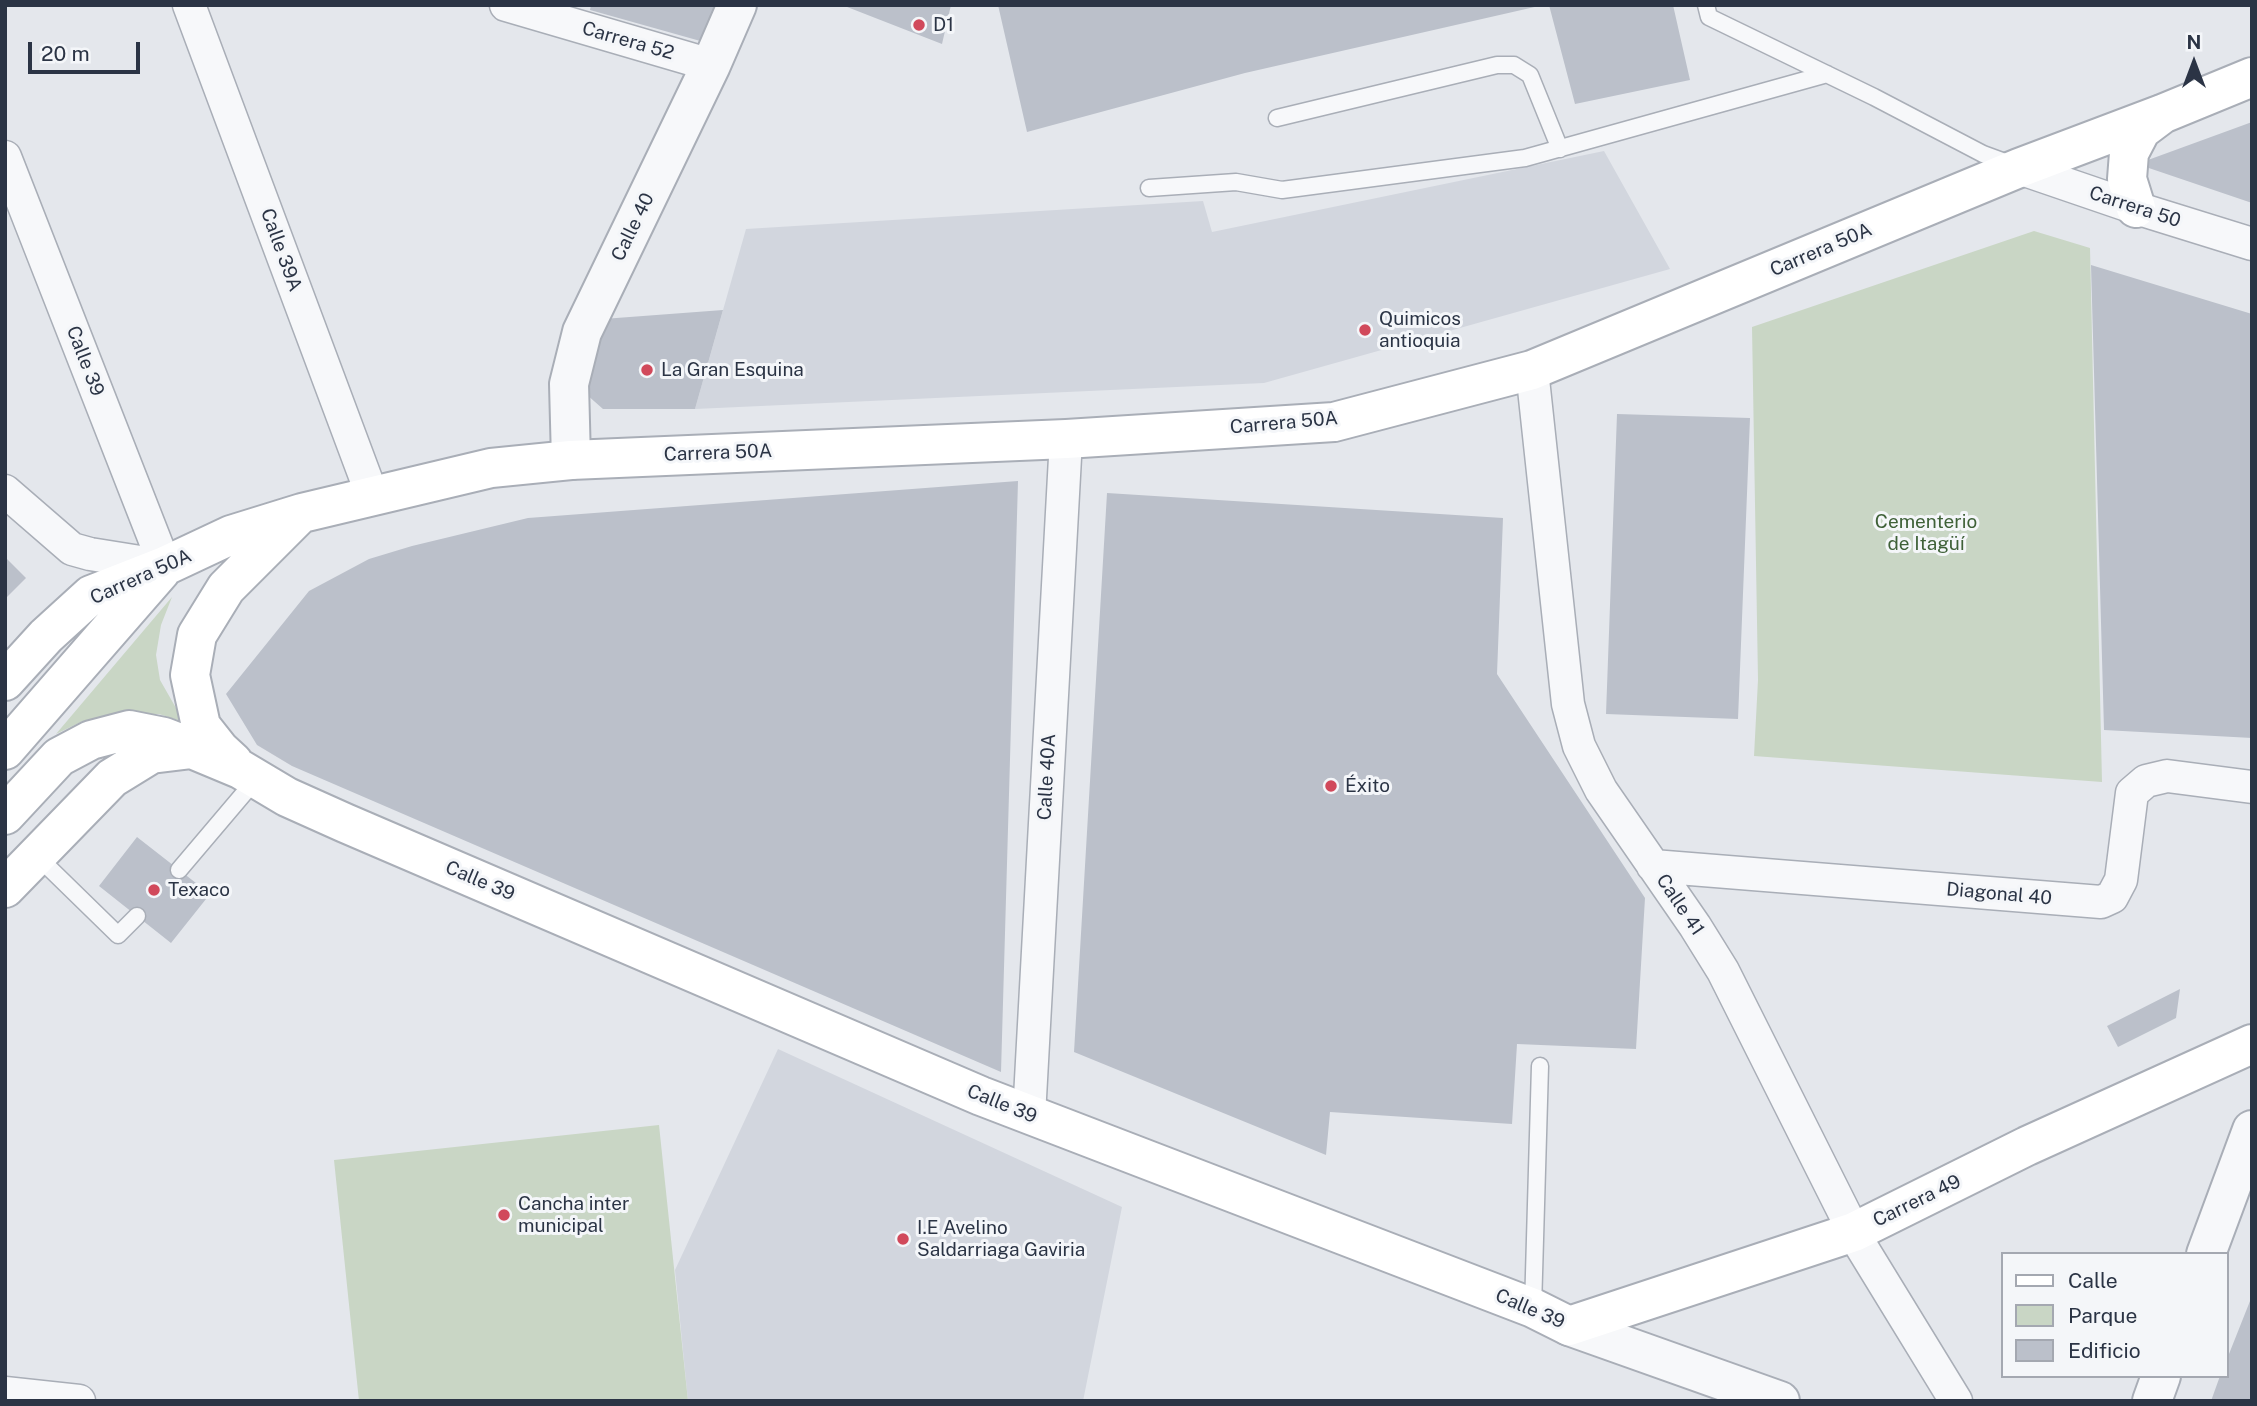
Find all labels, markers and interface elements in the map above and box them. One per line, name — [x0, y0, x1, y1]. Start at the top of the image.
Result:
place label: D1 — [933, 14, 954, 36]
street label: Carrera 52 — [579, 17, 677, 65]
marker: D1 — [911, 17, 927, 33]
scale bar — [32, 28, 144, 72]
north arrow — [2159, 28, 2229, 98]
text: N — [2187, 31, 2201, 53]
text: 20 m — [41, 41, 90, 66]
street label: Carrera 50 — [2086, 181, 2184, 233]
street label: Calle 40 — [607, 189, 659, 265]
street label: Calle 39A — [255, 205, 307, 295]
street label: Carrera 50A — [1767, 218, 1875, 282]
place label: Quimicos antioquia — [1379, 308, 1461, 352]
marker: Quimicos antioquia — [1357, 322, 1373, 338]
street label: Calle 39 — [61, 323, 109, 399]
place label: La Gran Esquina — [661, 359, 804, 381]
marker: La Gran Esquina — [639, 362, 655, 378]
street label: Carrera 50A — [1229, 407, 1339, 439]
street label: Carrera 50A — [663, 440, 773, 466]
park label: Cementerio de Itagüí — [1875, 511, 1977, 555]
street label: Carrera 50A — [87, 545, 195, 609]
street label: Calle 40A — [1033, 733, 1061, 821]
place label: Éxito — [1345, 775, 1390, 797]
marker: Éxito — [1323, 778, 1339, 794]
street label: Calle 39 — [442, 856, 518, 906]
street label: Calle 41 — [1651, 870, 1709, 940]
street label: Diagonal 40 — [1945, 878, 2053, 910]
place label: Texaco — [168, 879, 230, 901]
marker: Texaco — [146, 882, 162, 898]
street label: Calle 39 — [964, 1080, 1040, 1128]
street label: Carrera 49 — [1869, 1170, 1965, 1232]
place label: Cancha inter municipal — [518, 1193, 629, 1237]
marker: Cancha inter municipal — [496, 1207, 512, 1223]
place label: I.E Avelino Saldarriaga Gaviria — [917, 1217, 1085, 1261]
marker: I.E Avelino Saldarriaga Gaviria — [895, 1231, 911, 1247]
legend — [2002, 1252, 2229, 1378]
text: Calle — [2068, 1268, 2118, 1293]
street label: Calle 39 — [1492, 1284, 1568, 1334]
text: Parque — [2068, 1303, 2137, 1328]
text: Edificio — [2068, 1338, 2141, 1363]

